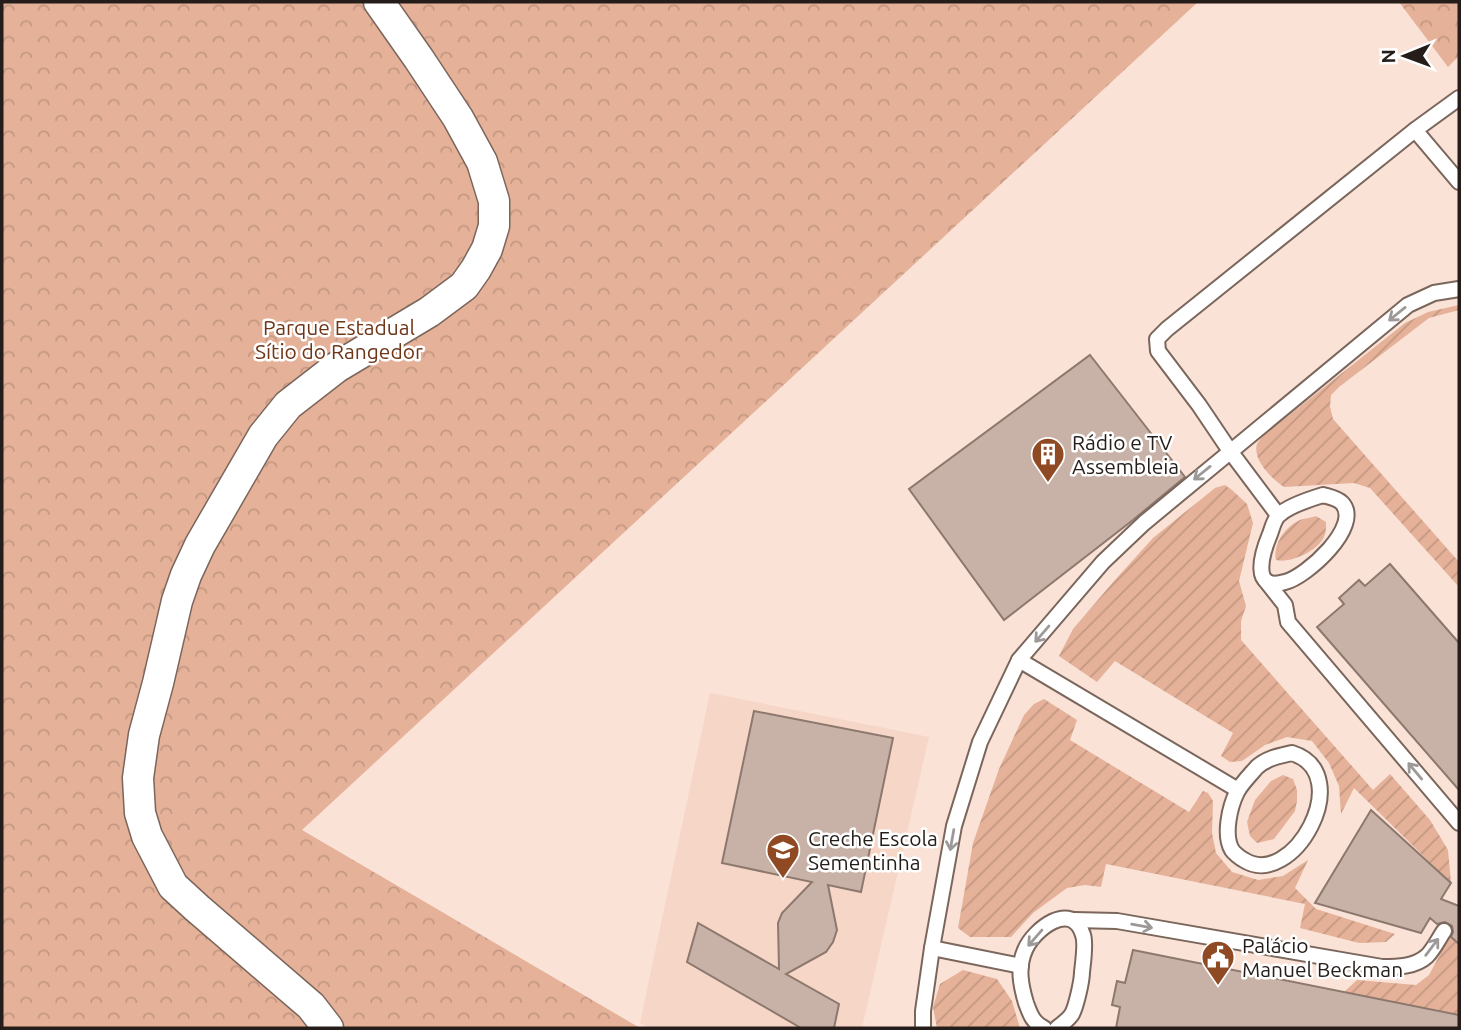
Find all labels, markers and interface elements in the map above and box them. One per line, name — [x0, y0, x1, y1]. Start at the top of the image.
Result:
north arrow — [1370, 21, 1440, 91]
text: N — [1377, 49, 1399, 64]
one-way arrow — [1389, 306, 1407, 322]
park label: Parque Estadual Sítio do Rangedor — [255, 315, 423, 363]
place label: Rádio e TV Assembleia — [1072, 430, 1179, 478]
building icon: Rádio e TV Assembleia — [1029, 435, 1067, 484]
one-way arrow — [1194, 466, 1212, 481]
one-way arrow — [1033, 625, 1050, 642]
one-way arrow — [1407, 762, 1423, 780]
place label: Creche Escola Sementinha — [808, 826, 938, 874]
one-way arrow — [944, 828, 958, 851]
school or university icon: Creche Escola Sementinha — [764, 831, 802, 880]
one-way arrow — [1130, 920, 1153, 933]
one-way arrow — [1027, 929, 1043, 947]
place label: Palácio Manuel Beckman — [1242, 933, 1403, 981]
public building icon: Palácio Manuel Beckman — [1199, 938, 1237, 987]
one-way arrow — [1425, 938, 1439, 957]

